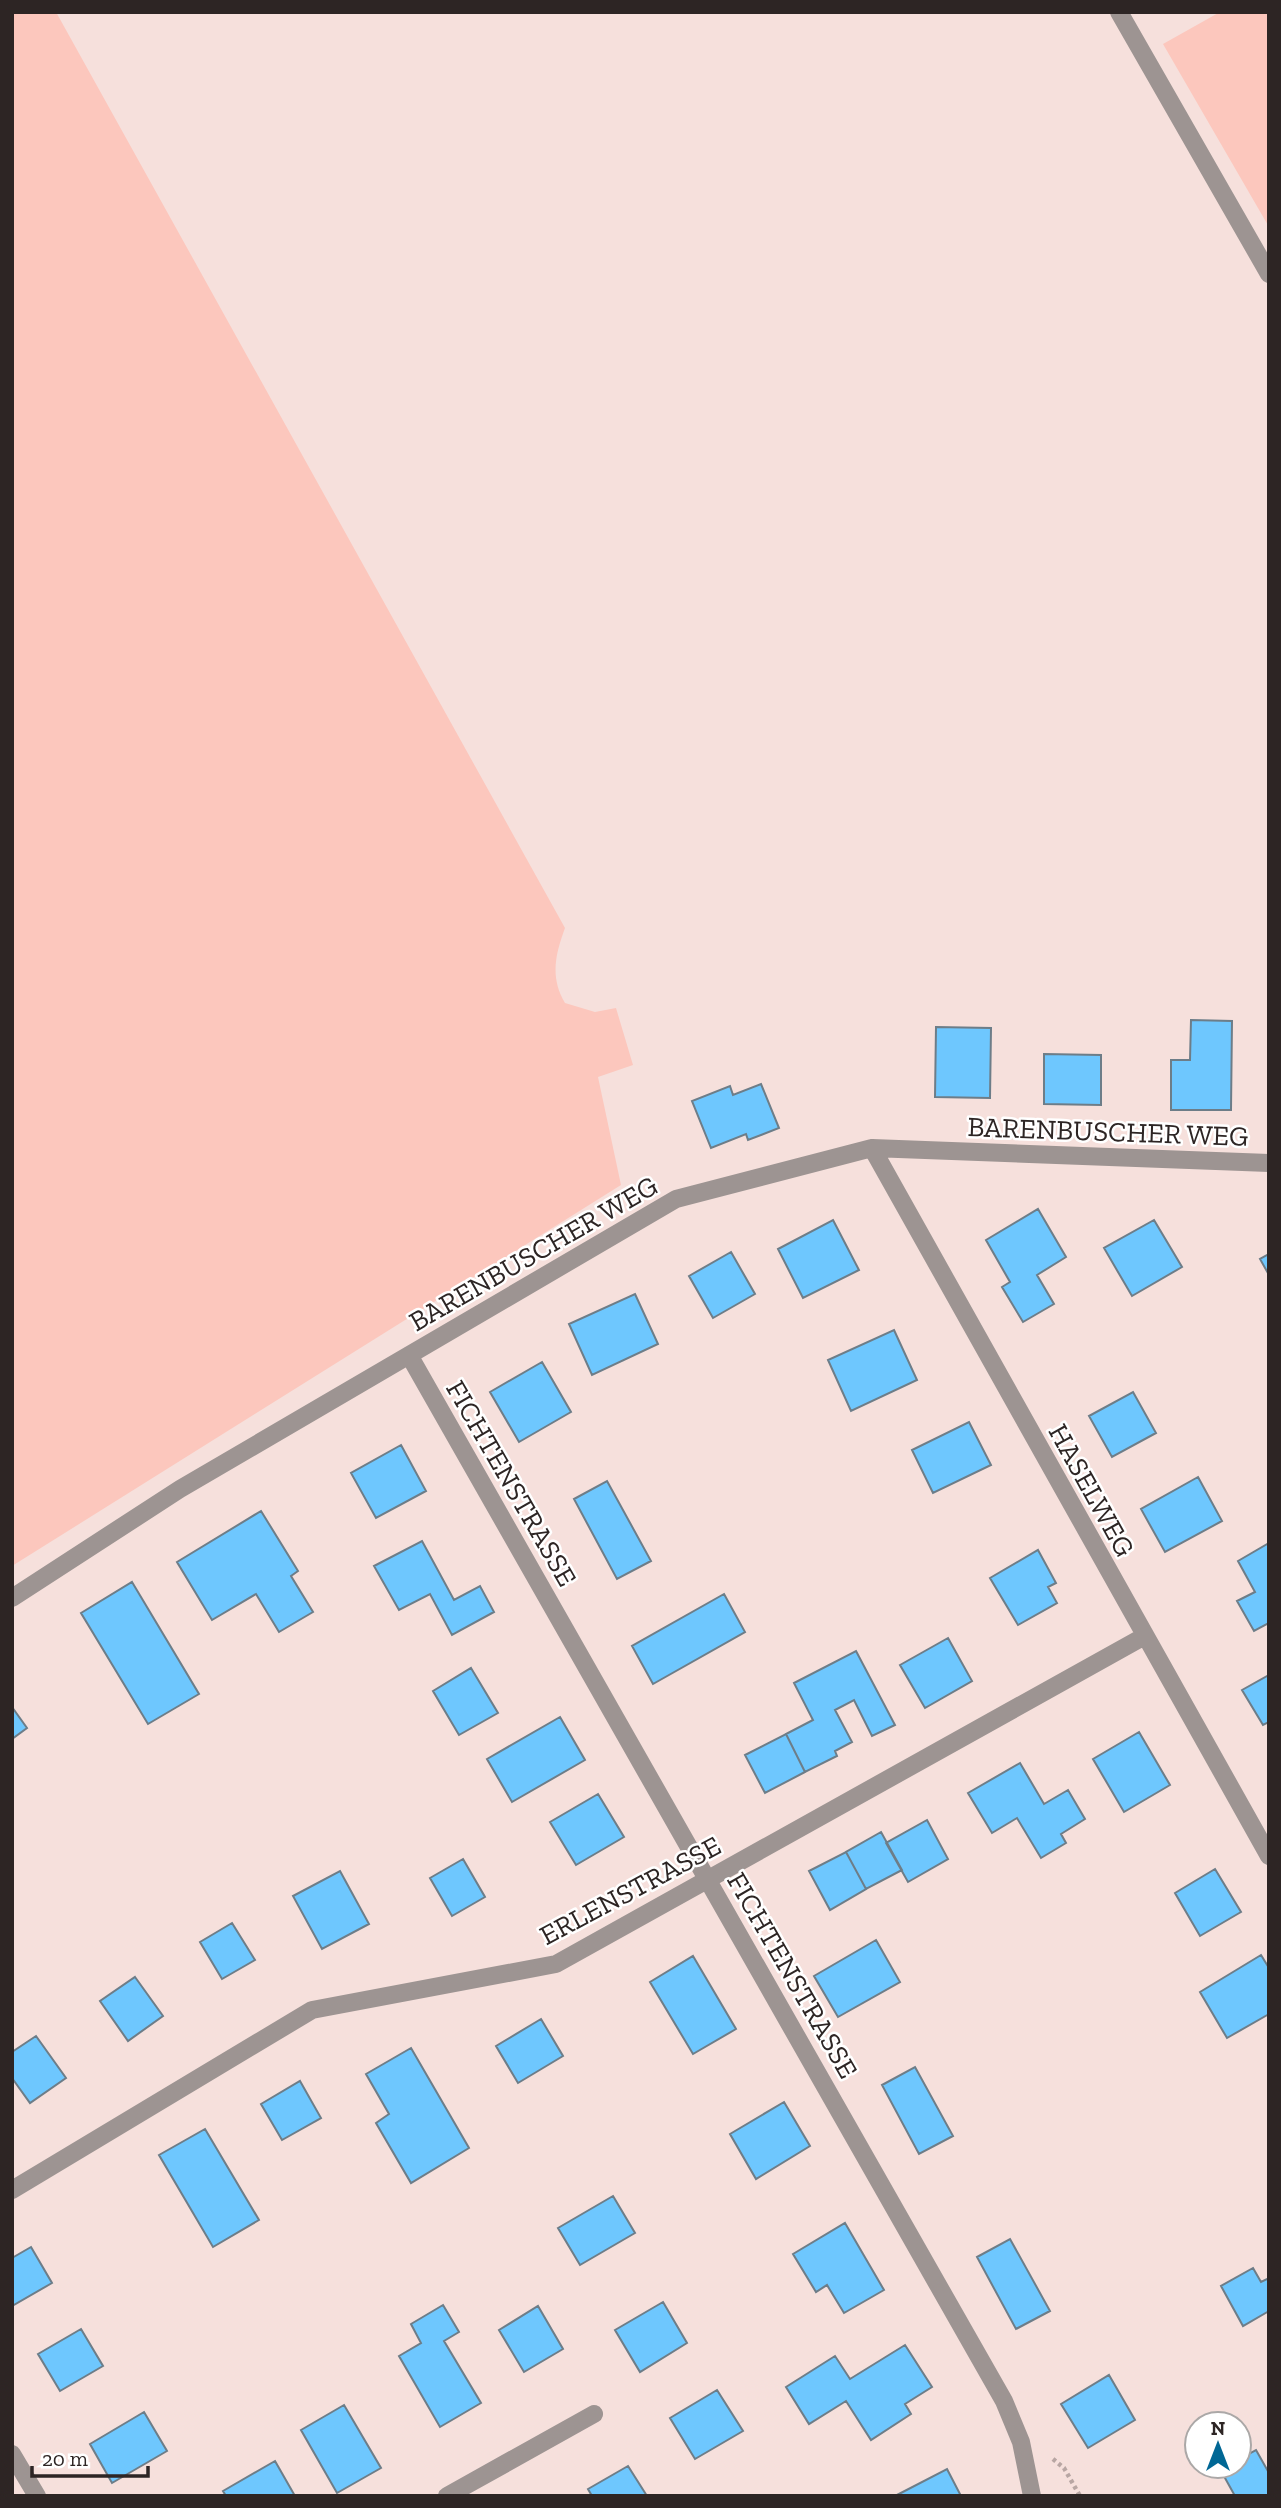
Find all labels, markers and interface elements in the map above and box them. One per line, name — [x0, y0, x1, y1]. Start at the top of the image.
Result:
street label: BARENBUSCHER WEG — [967, 1110, 1249, 1153]
street label: BARENBUSCHER WEG — [403, 1169, 663, 1338]
street label: FICHTENSTRASSE — [439, 1375, 584, 1592]
street label: HASELWEG — [1042, 1418, 1142, 1562]
street label: ERLENSTRASSE — [534, 1829, 726, 1952]
street label: FICHTENSTRASSE — [720, 1867, 865, 2084]
north arrow — [1183, 2410, 1253, 2480]
text: N — [1211, 2417, 1225, 2440]
scale bar — [32, 2434, 147, 2478]
text: 20 m — [42, 2446, 88, 2471]

